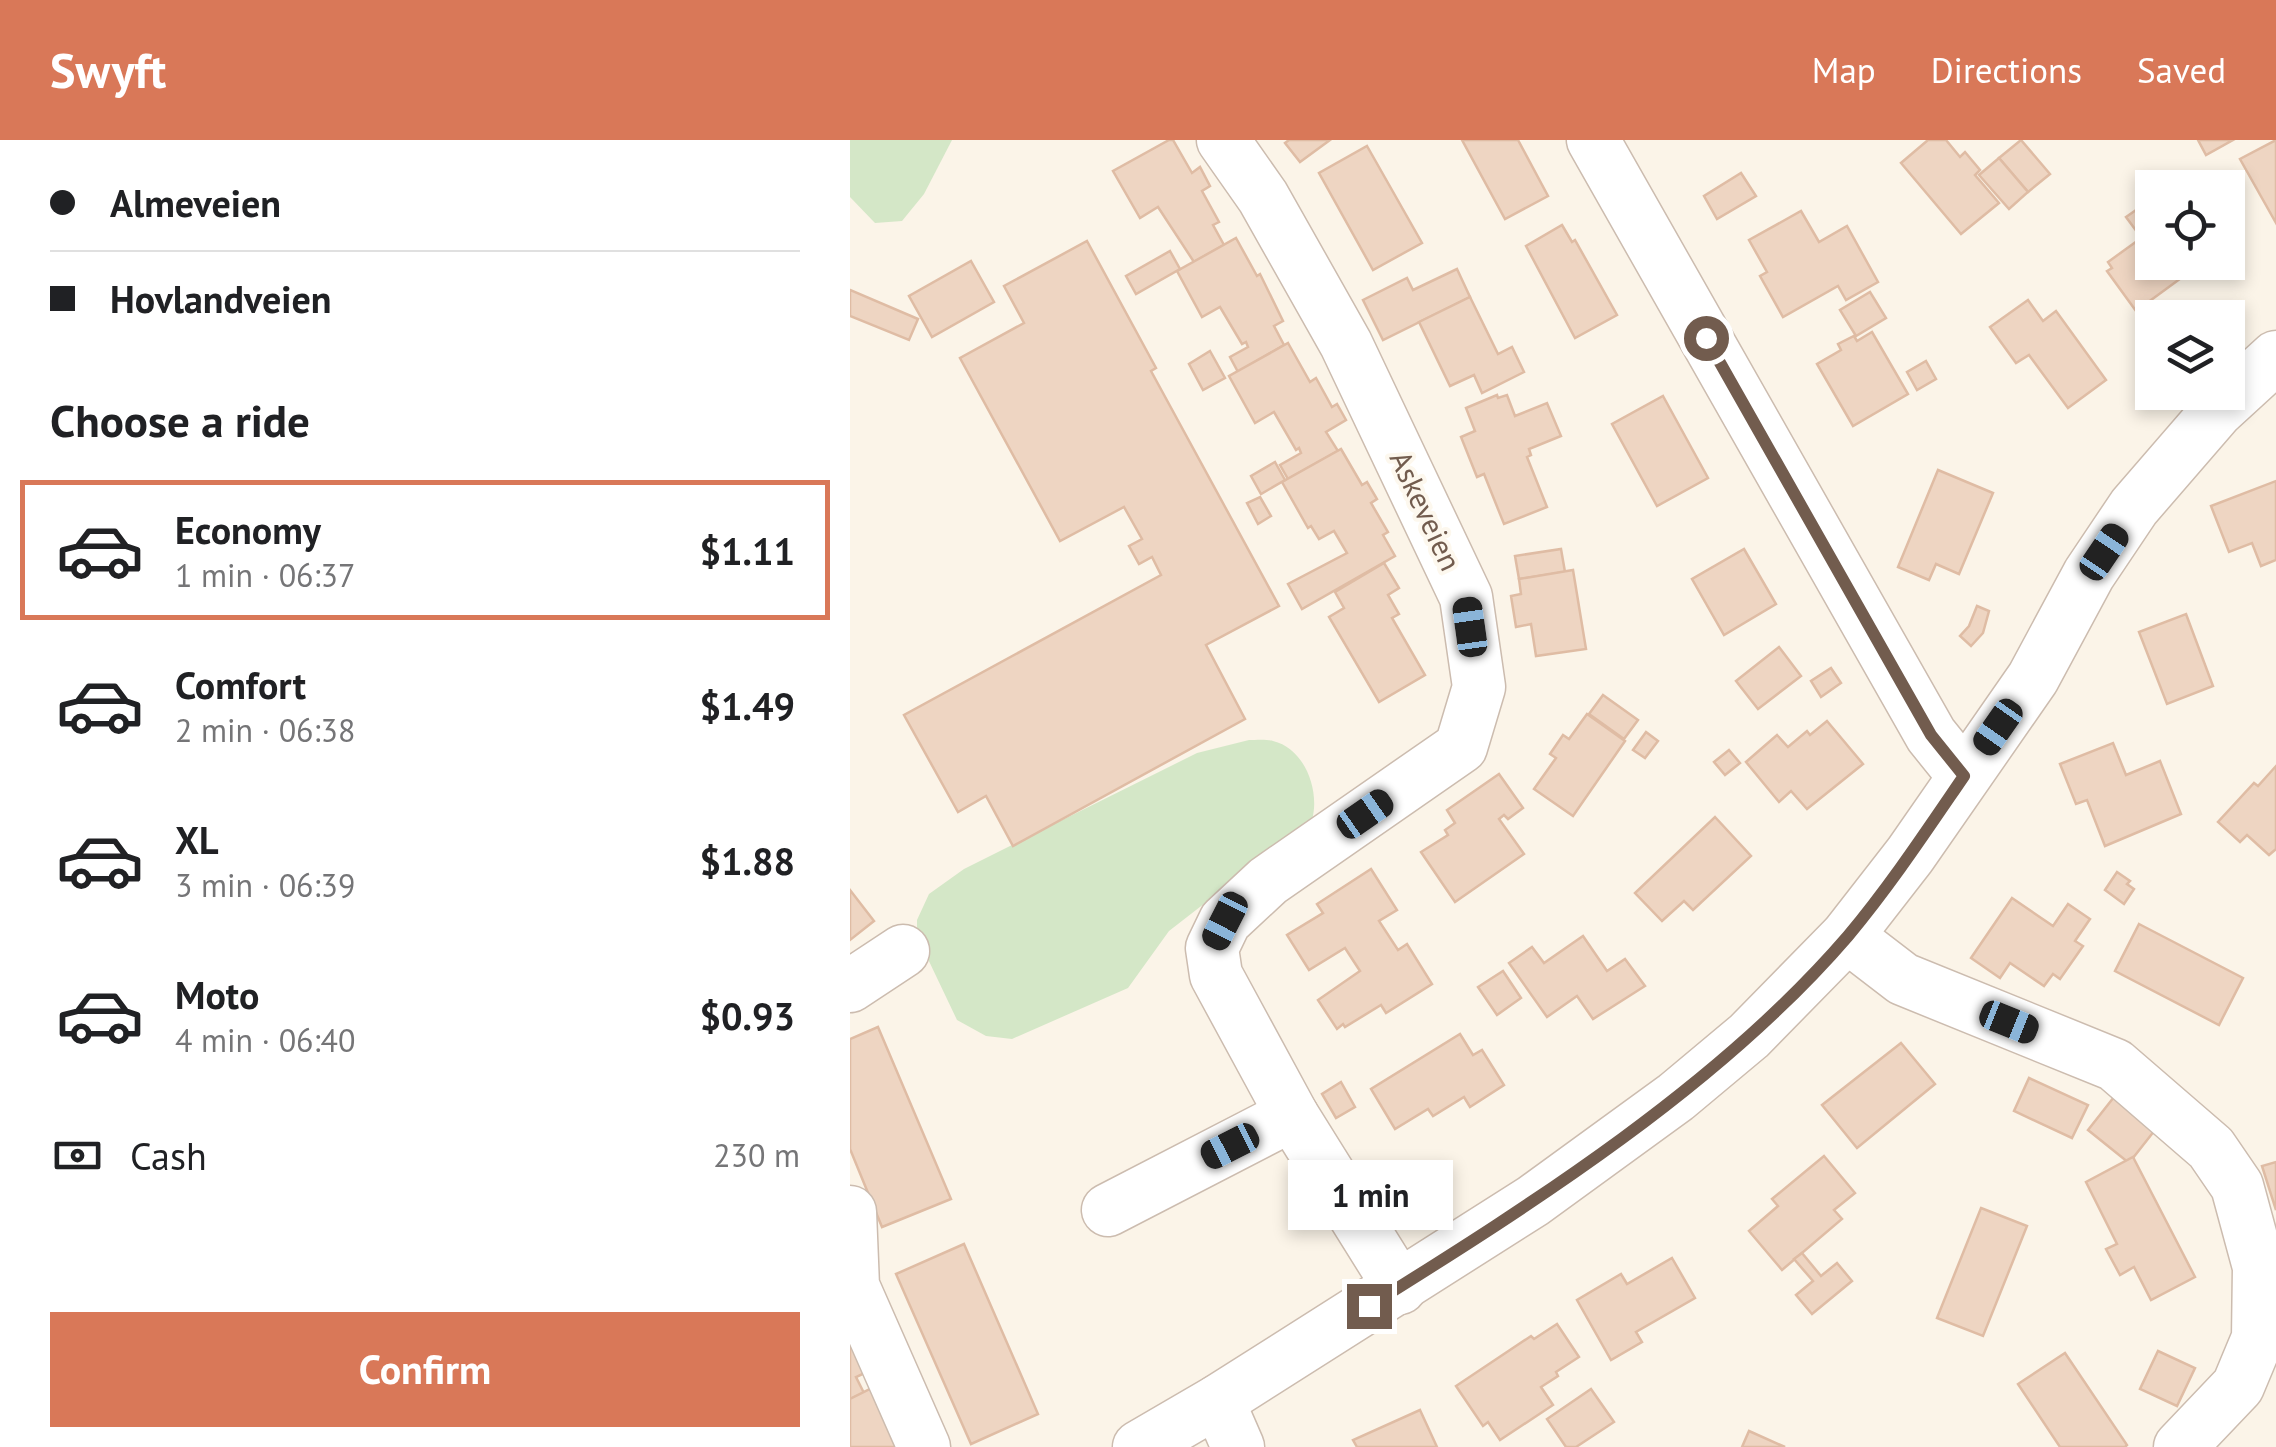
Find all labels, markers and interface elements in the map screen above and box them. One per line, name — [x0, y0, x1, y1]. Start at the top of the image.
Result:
text: Swyft — [50, 39, 166, 101]
text: Map — [1812, 47, 1876, 93]
text: Directions — [1931, 47, 2082, 93]
text: Saved — [2137, 47, 2226, 93]
map controls — [2135, 170, 2245, 410]
button: locate — [2135, 170, 2245, 280]
text: Almeveien — [110, 178, 281, 227]
text: Hovlandveien — [110, 274, 331, 323]
button: layers — [2135, 300, 2245, 410]
route start — [1684, 316, 1729, 361]
text: Choose a ride — [50, 391, 310, 449]
street label: Askeveien — [1382, 444, 1471, 577]
icon: car — [55, 505, 145, 595]
text: Economy — [175, 505, 321, 554]
car — [2075, 519, 2133, 585]
text: $1.11 — [699, 526, 795, 575]
text: 1 min · 06:37 — [175, 554, 355, 596]
car — [1451, 595, 1489, 659]
icon: car — [55, 660, 145, 750]
text: Comfort — [175, 660, 306, 709]
text: $1.49 — [699, 681, 795, 730]
car — [1969, 694, 2027, 760]
text: 2 min · 06:38 — [175, 709, 355, 751]
car — [1332, 785, 1398, 843]
icon: car — [55, 815, 145, 905]
text: XL — [175, 815, 219, 864]
text: $1.88 — [699, 836, 795, 885]
text: 3 min · 06:39 — [175, 864, 355, 906]
car — [1198, 887, 1252, 955]
icon: car — [55, 970, 145, 1060]
text: Moto — [175, 970, 259, 1019]
text: $0.93 — [699, 991, 795, 1040]
car — [1976, 997, 2042, 1047]
text: 4 min · 06:40 — [175, 1019, 355, 1061]
car — [1196, 1119, 1264, 1173]
icon: cash — [50, 1128, 105, 1183]
text: Cash — [130, 1131, 207, 1180]
text: 230 m — [713, 1134, 800, 1176]
callout: 1 min — [1286, 1161, 1452, 1231]
text: 1 min — [1331, 1174, 1410, 1216]
route end — [1347, 1284, 1392, 1329]
button: Confirm — [50, 1312, 800, 1427]

